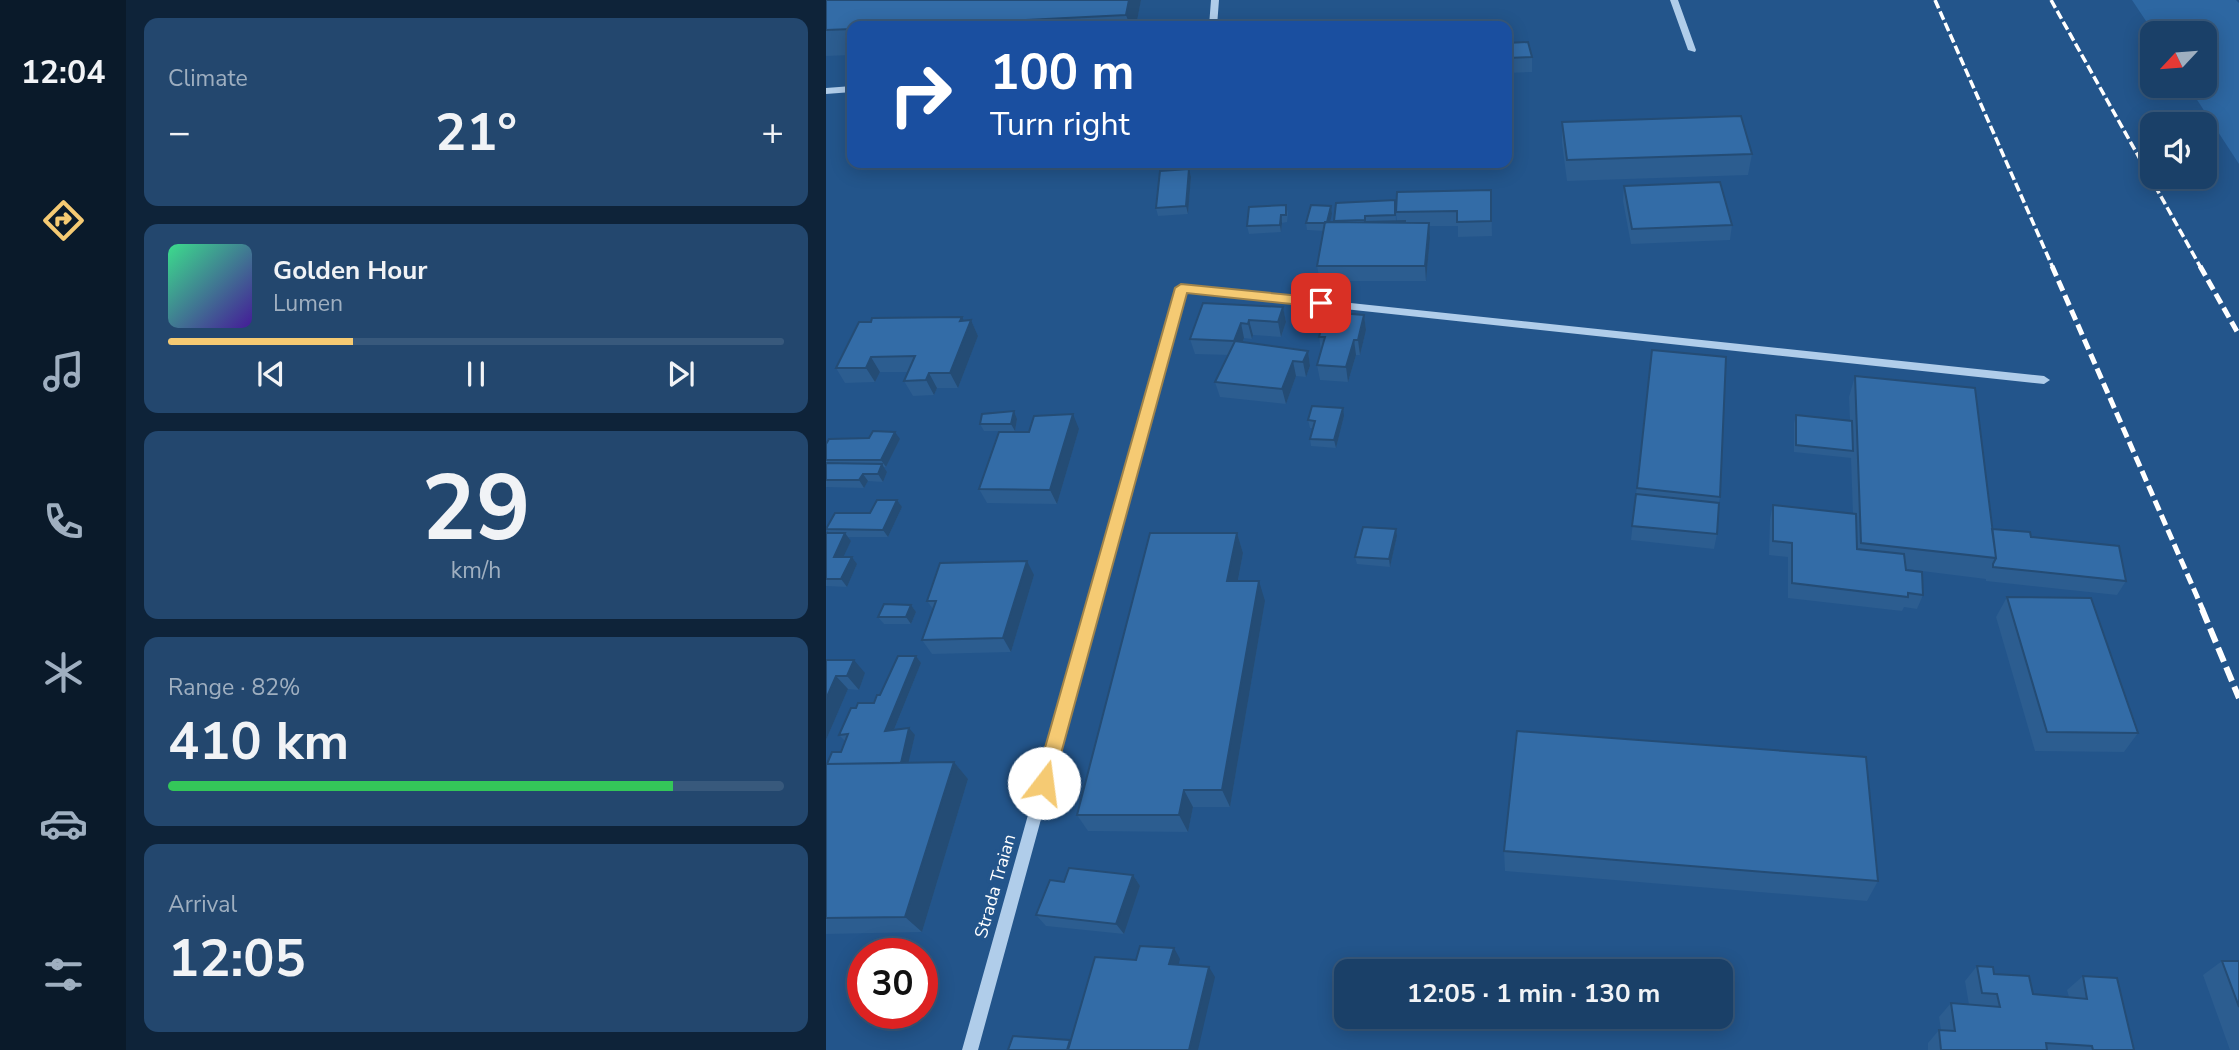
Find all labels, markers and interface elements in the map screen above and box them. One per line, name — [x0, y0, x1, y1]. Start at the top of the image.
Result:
north arrow — [2140, 21, 2217, 98]
map controls — [2140, 21, 2217, 189]
text: 100 m — [990, 39, 1134, 106]
icon: right — [875, 49, 966, 140]
text: 12:04 — [21, 51, 105, 94]
text: Climate — [168, 63, 248, 94]
text: 21° — [435, 97, 517, 168]
text: Turn right — [990, 103, 1130, 146]
text: − — [168, 107, 191, 158]
text: + — [761, 107, 784, 158]
button: sound — [2140, 112, 2217, 189]
icon: directions — [39, 196, 88, 245]
text: Golden Hour — [273, 253, 428, 288]
pin — [1291, 273, 1351, 333]
icon: arrive — [1302, 284, 1340, 322]
text: Lumen — [273, 288, 343, 319]
icon: music — [39, 347, 88, 396]
icon: previous — [252, 355, 290, 393]
icon: pause — [457, 355, 495, 393]
icon: next — [662, 355, 700, 393]
text: 29 — [421, 447, 531, 571]
icon: phone — [39, 497, 88, 546]
text: km/h — [451, 555, 501, 586]
icon: climate — [39, 648, 88, 697]
text: Range · 82% — [168, 672, 300, 703]
text: 410 km — [168, 706, 349, 777]
position arrow — [1007, 746, 1081, 820]
icon: car — [39, 799, 88, 848]
street label: Strada Traian — [969, 831, 1021, 941]
text: Arrival — [168, 889, 237, 920]
text: 12:05 — [168, 923, 306, 994]
speed limit sign: 30 — [847, 938, 938, 1029]
icon: filters — [39, 950, 88, 999]
text: 12:05 · 1 min · 130 m — [1407, 976, 1660, 1011]

